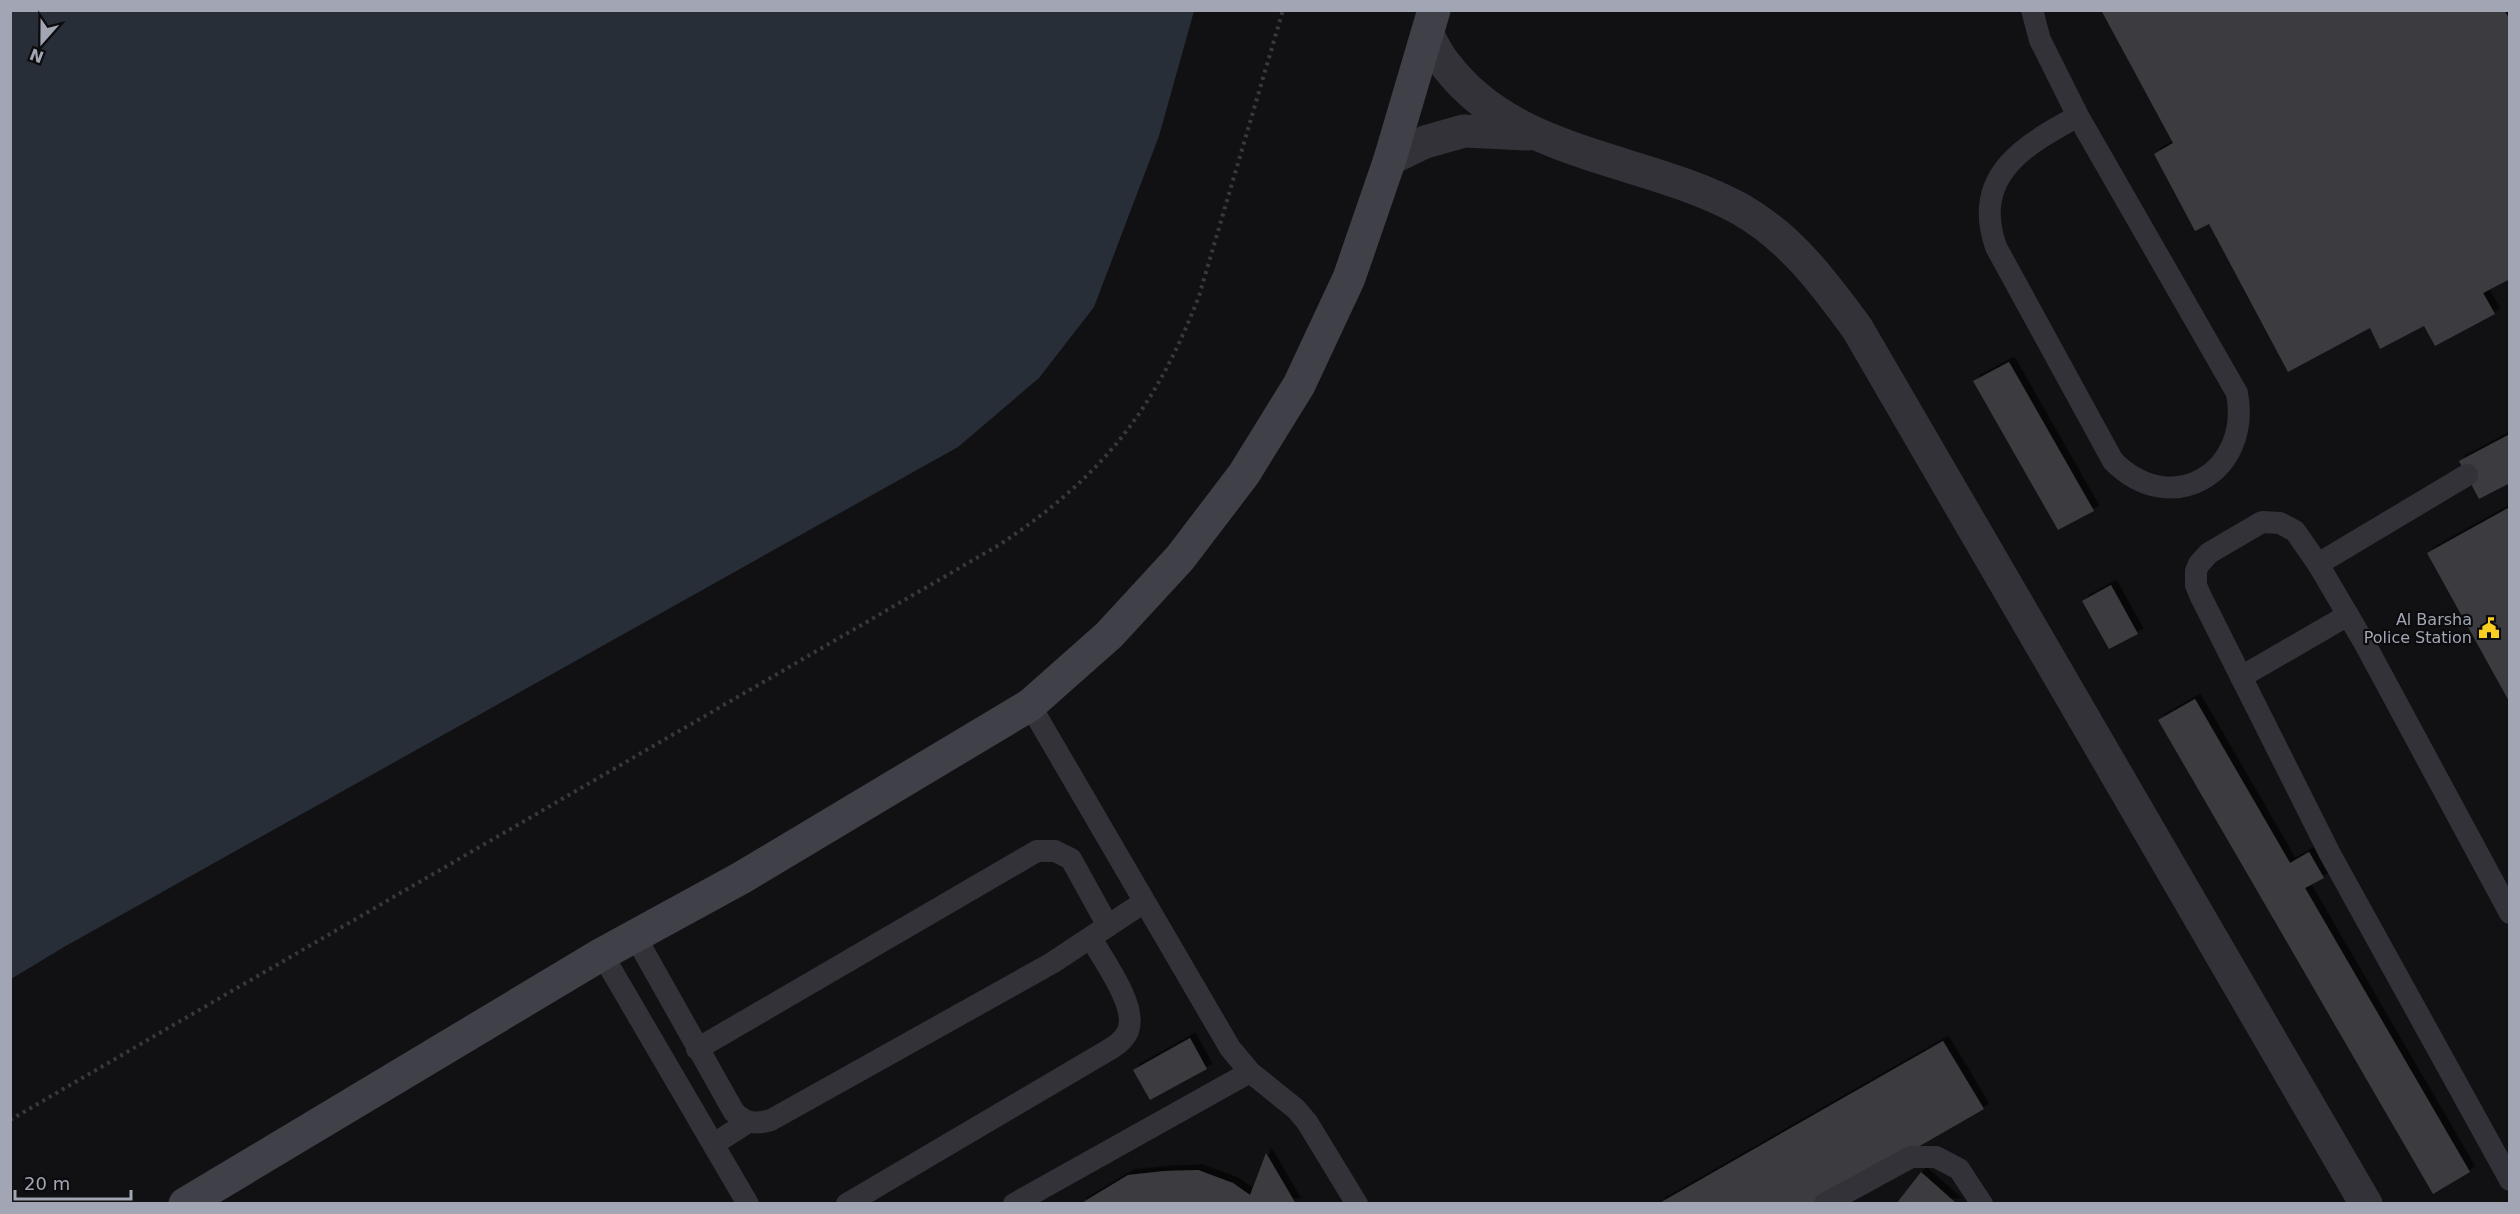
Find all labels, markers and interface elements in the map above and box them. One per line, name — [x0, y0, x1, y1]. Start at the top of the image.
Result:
north arrow — [12, 12, 72, 72]
text: N — [27, 44, 46, 67]
place label: Al Barsha Police Station — [2364, 610, 2472, 647]
public building icon: Al Barsha Police Station — [2477, 616, 2501, 640]
scale bar — [15, 1163, 130, 1201]
text: 20 m — [24, 1173, 70, 1194]

